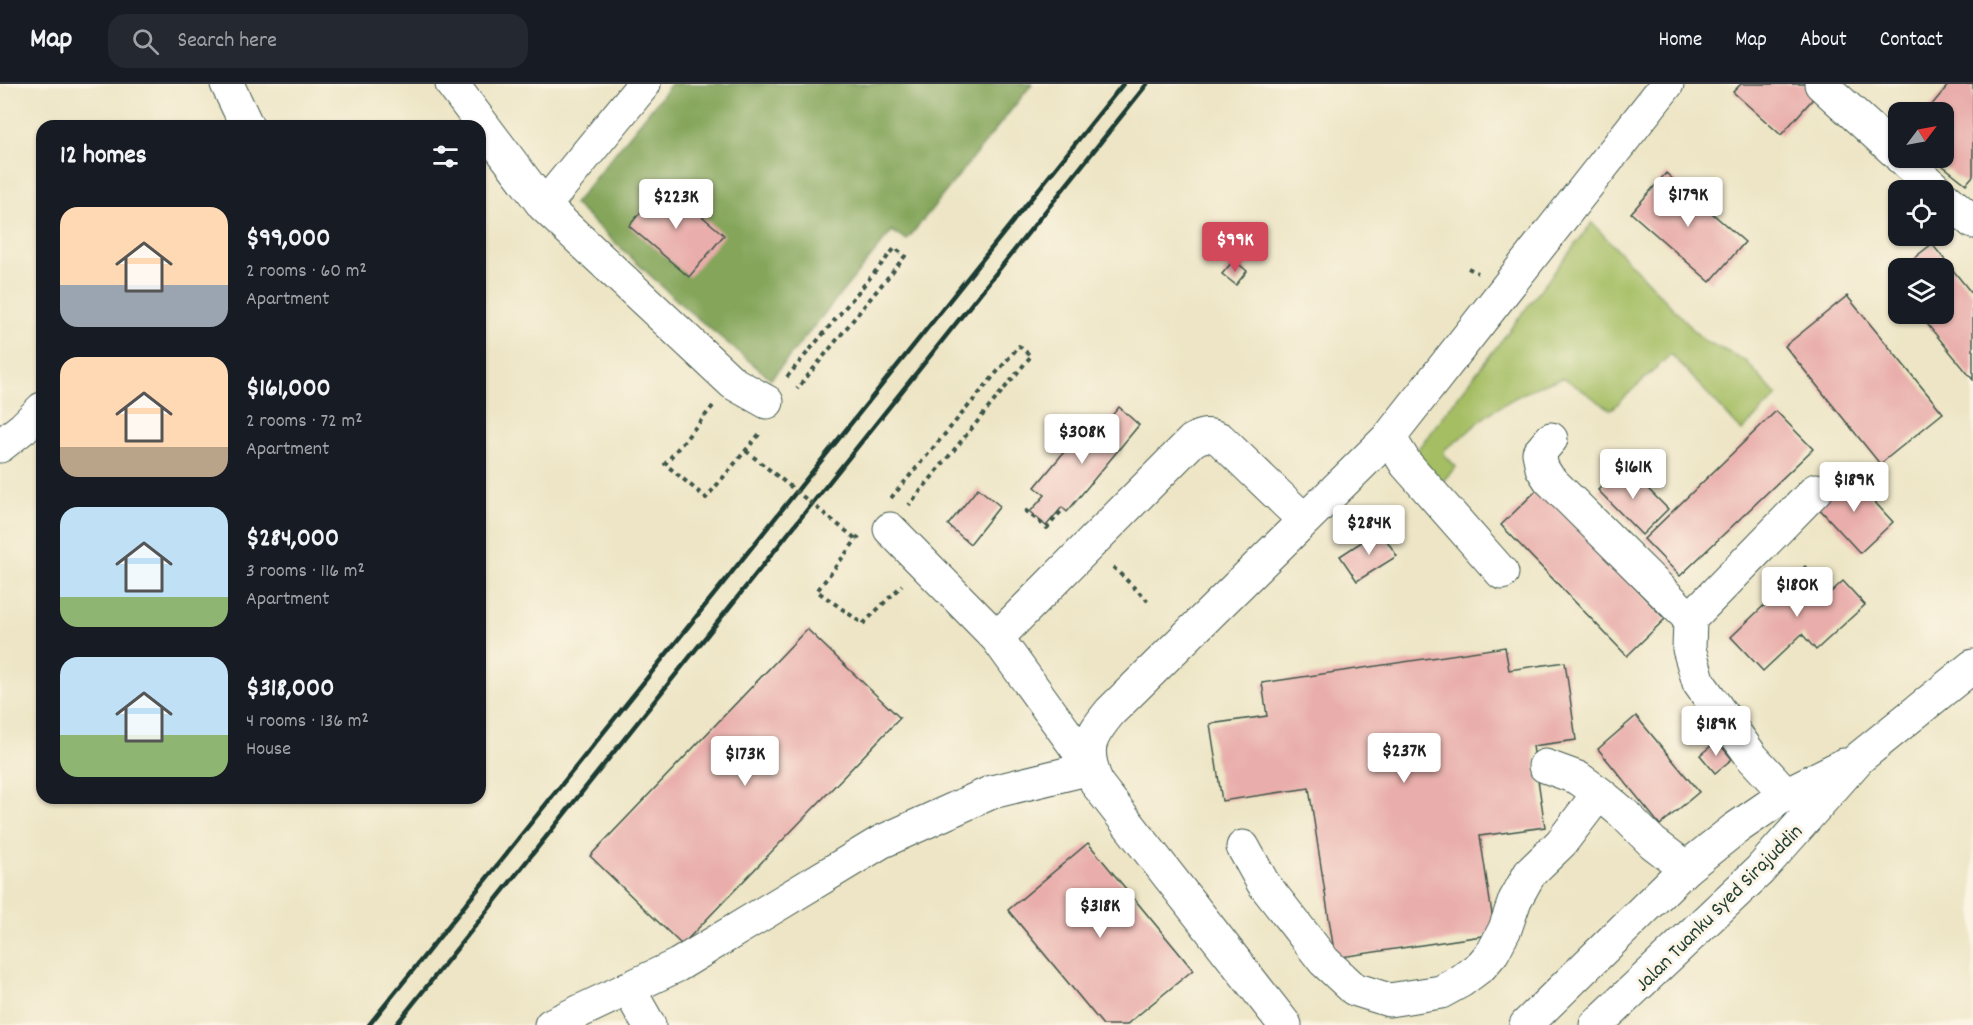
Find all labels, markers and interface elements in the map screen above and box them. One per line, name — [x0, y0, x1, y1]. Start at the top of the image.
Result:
search box — [108, 14, 528, 68]
text: Map — [30, 21, 72, 61]
icon: search — [129, 25, 162, 58]
text: Search here — [177, 26, 277, 57]
text: Home — [1658, 26, 1702, 56]
text: Map — [1735, 26, 1767, 56]
text: About — [1800, 26, 1847, 56]
text: Contact — [1880, 26, 1943, 56]
north arrow — [1888, 102, 1954, 168]
map controls — [1888, 102, 1954, 324]
text: 12 homes — [60, 138, 147, 175]
icon: filters — [429, 140, 462, 173]
pin: $179K — [1646, 177, 1730, 228]
pin: $223K — [634, 179, 718, 230]
button: locate — [1888, 180, 1954, 246]
text: $179K — [1668, 182, 1708, 210]
text: $223K — [653, 184, 699, 212]
text: $99,000 — [246, 221, 330, 258]
pin: $99K — [1199, 222, 1271, 273]
text: $99K — [1216, 227, 1254, 255]
icon: home — [108, 231, 180, 303]
text: 2 rooms · 60 m² — [246, 258, 367, 286]
button: layers — [1888, 258, 1954, 324]
text: Apartment — [246, 286, 329, 314]
text: $161,000 — [246, 371, 331, 408]
icon: home — [108, 381, 180, 453]
text: 2 rooms · 72 m² — [246, 408, 362, 436]
pin: $308K — [1040, 414, 1124, 465]
text: $308K — [1058, 419, 1106, 447]
text: Apartment — [246, 436, 329, 464]
pin: $161K — [1591, 449, 1675, 500]
text: $161K — [1614, 454, 1652, 482]
pin: $189K — [1812, 462, 1896, 513]
text: $189K — [1834, 467, 1874, 495]
pin: $284K — [1327, 505, 1411, 556]
text: $284K — [1347, 510, 1391, 538]
text: $284,000 — [246, 521, 339, 558]
icon: home — [108, 531, 180, 603]
text: 3 rooms · 116 m² — [246, 558, 365, 586]
pin: $180K — [1755, 567, 1839, 618]
text: $180K — [1776, 572, 1818, 600]
text: Apartment — [246, 586, 329, 614]
text: $318,000 — [246, 671, 334, 708]
icon: home — [108, 681, 180, 753]
pin: $189K — [1674, 706, 1758, 757]
text: 4 rooms · 136 m² — [246, 708, 369, 736]
text: $189K — [1696, 711, 1736, 739]
pin: $237K — [1362, 733, 1446, 784]
text: House — [246, 736, 291, 764]
pin: $173K — [703, 736, 787, 787]
text: $237K — [1382, 738, 1426, 766]
text: $173K — [725, 741, 765, 769]
street label: Jalan Tuanku Syed Sirajuddin — [1629, 818, 1811, 1000]
pin: $318K — [1058, 888, 1142, 939]
text: $318K — [1080, 893, 1120, 921]

